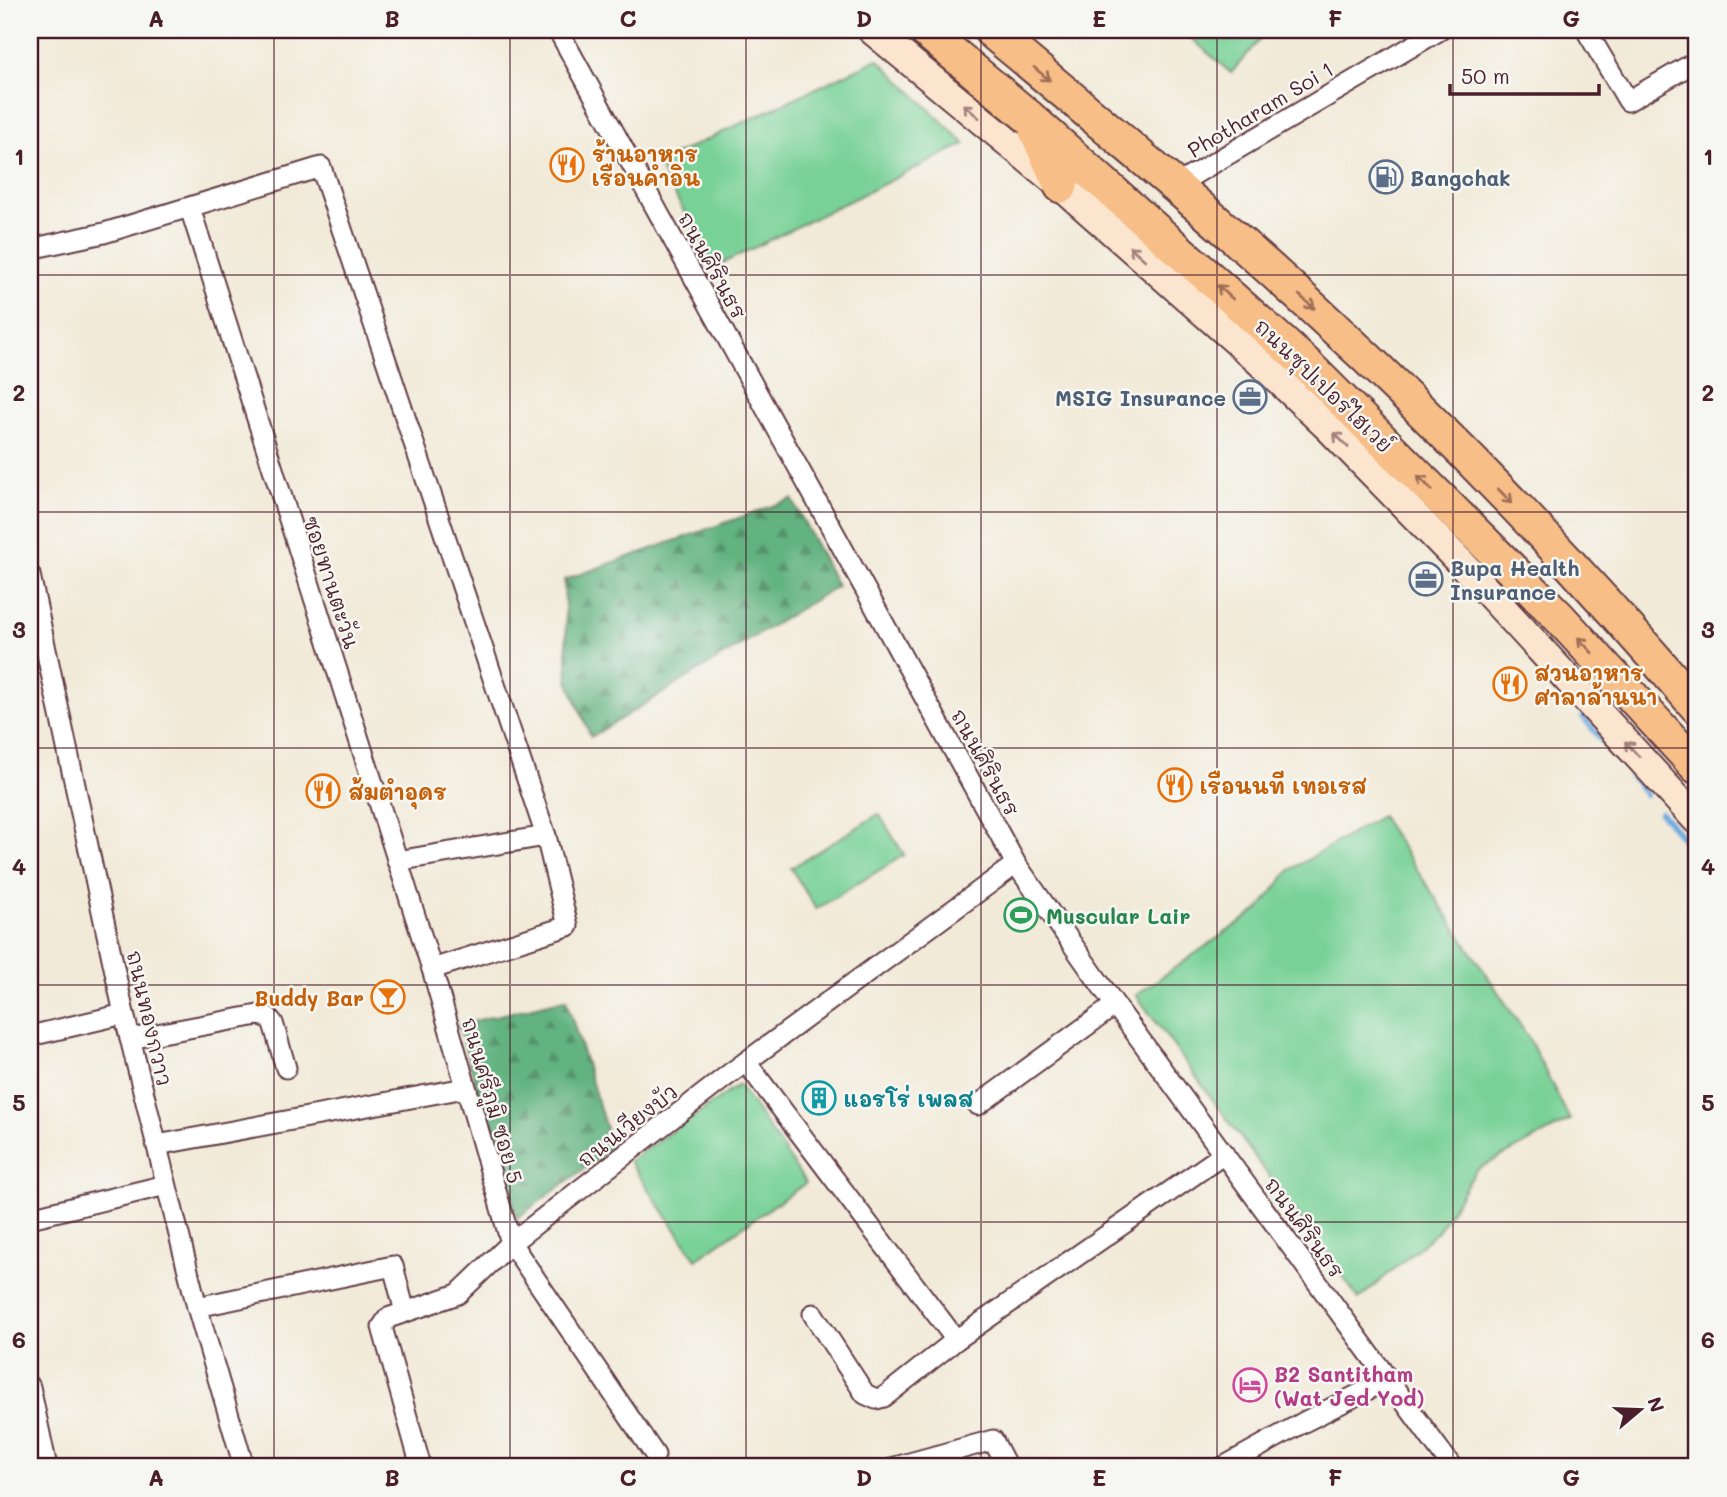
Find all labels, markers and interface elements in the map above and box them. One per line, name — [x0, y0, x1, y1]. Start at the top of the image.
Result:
text: A — [148, 3, 164, 33]
text: B — [384, 3, 400, 33]
text: C — [619, 3, 637, 33]
text: D — [856, 3, 872, 33]
text: E — [1092, 3, 1106, 33]
text: F — [1328, 3, 1342, 33]
text: G — [1562, 3, 1580, 33]
scale bar — [1450, 52, 1599, 96]
street label: Photharam Soi 1 — [1182, 55, 1338, 163]
text: 50 m — [1461, 62, 1510, 89]
one-way arrow — [1033, 66, 1051, 81]
one-way arrow — [962, 103, 980, 119]
place label: ร้านอาหาร เรือนคำอิน — [592, 139, 700, 191]
text: 1 — [14, 141, 24, 171]
text: 1 — [1703, 141, 1713, 171]
restaurant icon: ร้านอาหาร เรือนคำอิน — [548, 146, 586, 184]
fuel station icon: Bangchak — [1367, 158, 1405, 196]
place label: Bangchak — [1410, 164, 1511, 191]
street label: ถนนศิรินธร — [673, 207, 753, 323]
one-way arrow — [1129, 246, 1147, 262]
one-way arrow — [1217, 284, 1235, 300]
one-way arrow — [1298, 294, 1315, 311]
street label: ถนนซุปเปอร์ไฮเวย์ — [1246, 312, 1399, 461]
text: 2 — [13, 377, 25, 407]
text: 2 — [1702, 377, 1714, 407]
office icon: MSIG Insurance — [1231, 378, 1269, 416]
place label: MSIG Insurance — [1055, 384, 1226, 411]
one-way arrow — [1333, 432, 1350, 449]
one-way arrow — [1417, 475, 1434, 492]
one-way arrow — [1496, 487, 1513, 504]
street label: ซอยทานตะวัน — [298, 512, 366, 652]
place label: Bupa Health Insurance — [1450, 554, 1579, 605]
office icon: Bupa Health Insurance — [1407, 560, 1445, 598]
text: 3 — [12, 614, 26, 644]
text: 3 — [1701, 614, 1715, 644]
one-way arrow — [1577, 637, 1594, 654]
place label: สวนอาหาร ศาลาล้านนา — [1534, 659, 1657, 710]
restaurant icon: สวนอาหาร ศาลาล้านนา — [1491, 665, 1529, 703]
street label: ถนนศิรินธร — [946, 704, 1026, 820]
one-way arrow — [1623, 741, 1640, 758]
restaurant icon: เรือนนที เทอเรส — [1156, 766, 1194, 804]
place label: เรือนนที เทอเรส — [1200, 770, 1367, 799]
restaurant icon: ส้มตำอุดร — [304, 772, 342, 810]
place label: ส้มตำอุดร — [348, 777, 446, 810]
text: 4 — [12, 851, 26, 881]
text: 4 — [1701, 851, 1715, 881]
sports icon: Muscular Lair — [1002, 896, 1040, 934]
place label: Muscular Lair — [1046, 902, 1190, 929]
street label: ถนนทองกวาว — [121, 948, 179, 1088]
bar icon: Buddy Bar — [369, 978, 407, 1016]
place label: Buddy Bar — [254, 984, 364, 1012]
street label: ถนนศรีภูมิ ซอย 5 — [452, 1014, 530, 1187]
street label: ถนนเวียงบัว — [571, 1077, 682, 1172]
building icon: แอรโร่ เพลส — [800, 1079, 838, 1117]
place label: แอรโร่ เพลส — [844, 1084, 974, 1112]
text: 5 — [12, 1087, 26, 1117]
text: 5 — [1701, 1087, 1715, 1117]
street label: ถนนศิรินธร — [1259, 1171, 1351, 1283]
text: 6 — [12, 1324, 26, 1354]
text: 6 — [1701, 1324, 1715, 1354]
place label: B2 Santitham (Wat Jed Yod) — [1274, 1360, 1425, 1411]
hotel icon: B2 Santitham (Wat Jed Yod) — [1231, 1366, 1269, 1404]
north arrow — [1604, 1374, 1674, 1444]
text: N — [1642, 1393, 1671, 1415]
text: A — [148, 1462, 164, 1492]
text: B — [384, 1462, 400, 1492]
text: C — [619, 1462, 637, 1492]
text: D — [856, 1462, 872, 1492]
text: E — [1092, 1462, 1106, 1492]
text: F — [1328, 1462, 1342, 1492]
text: G — [1562, 1462, 1580, 1492]

